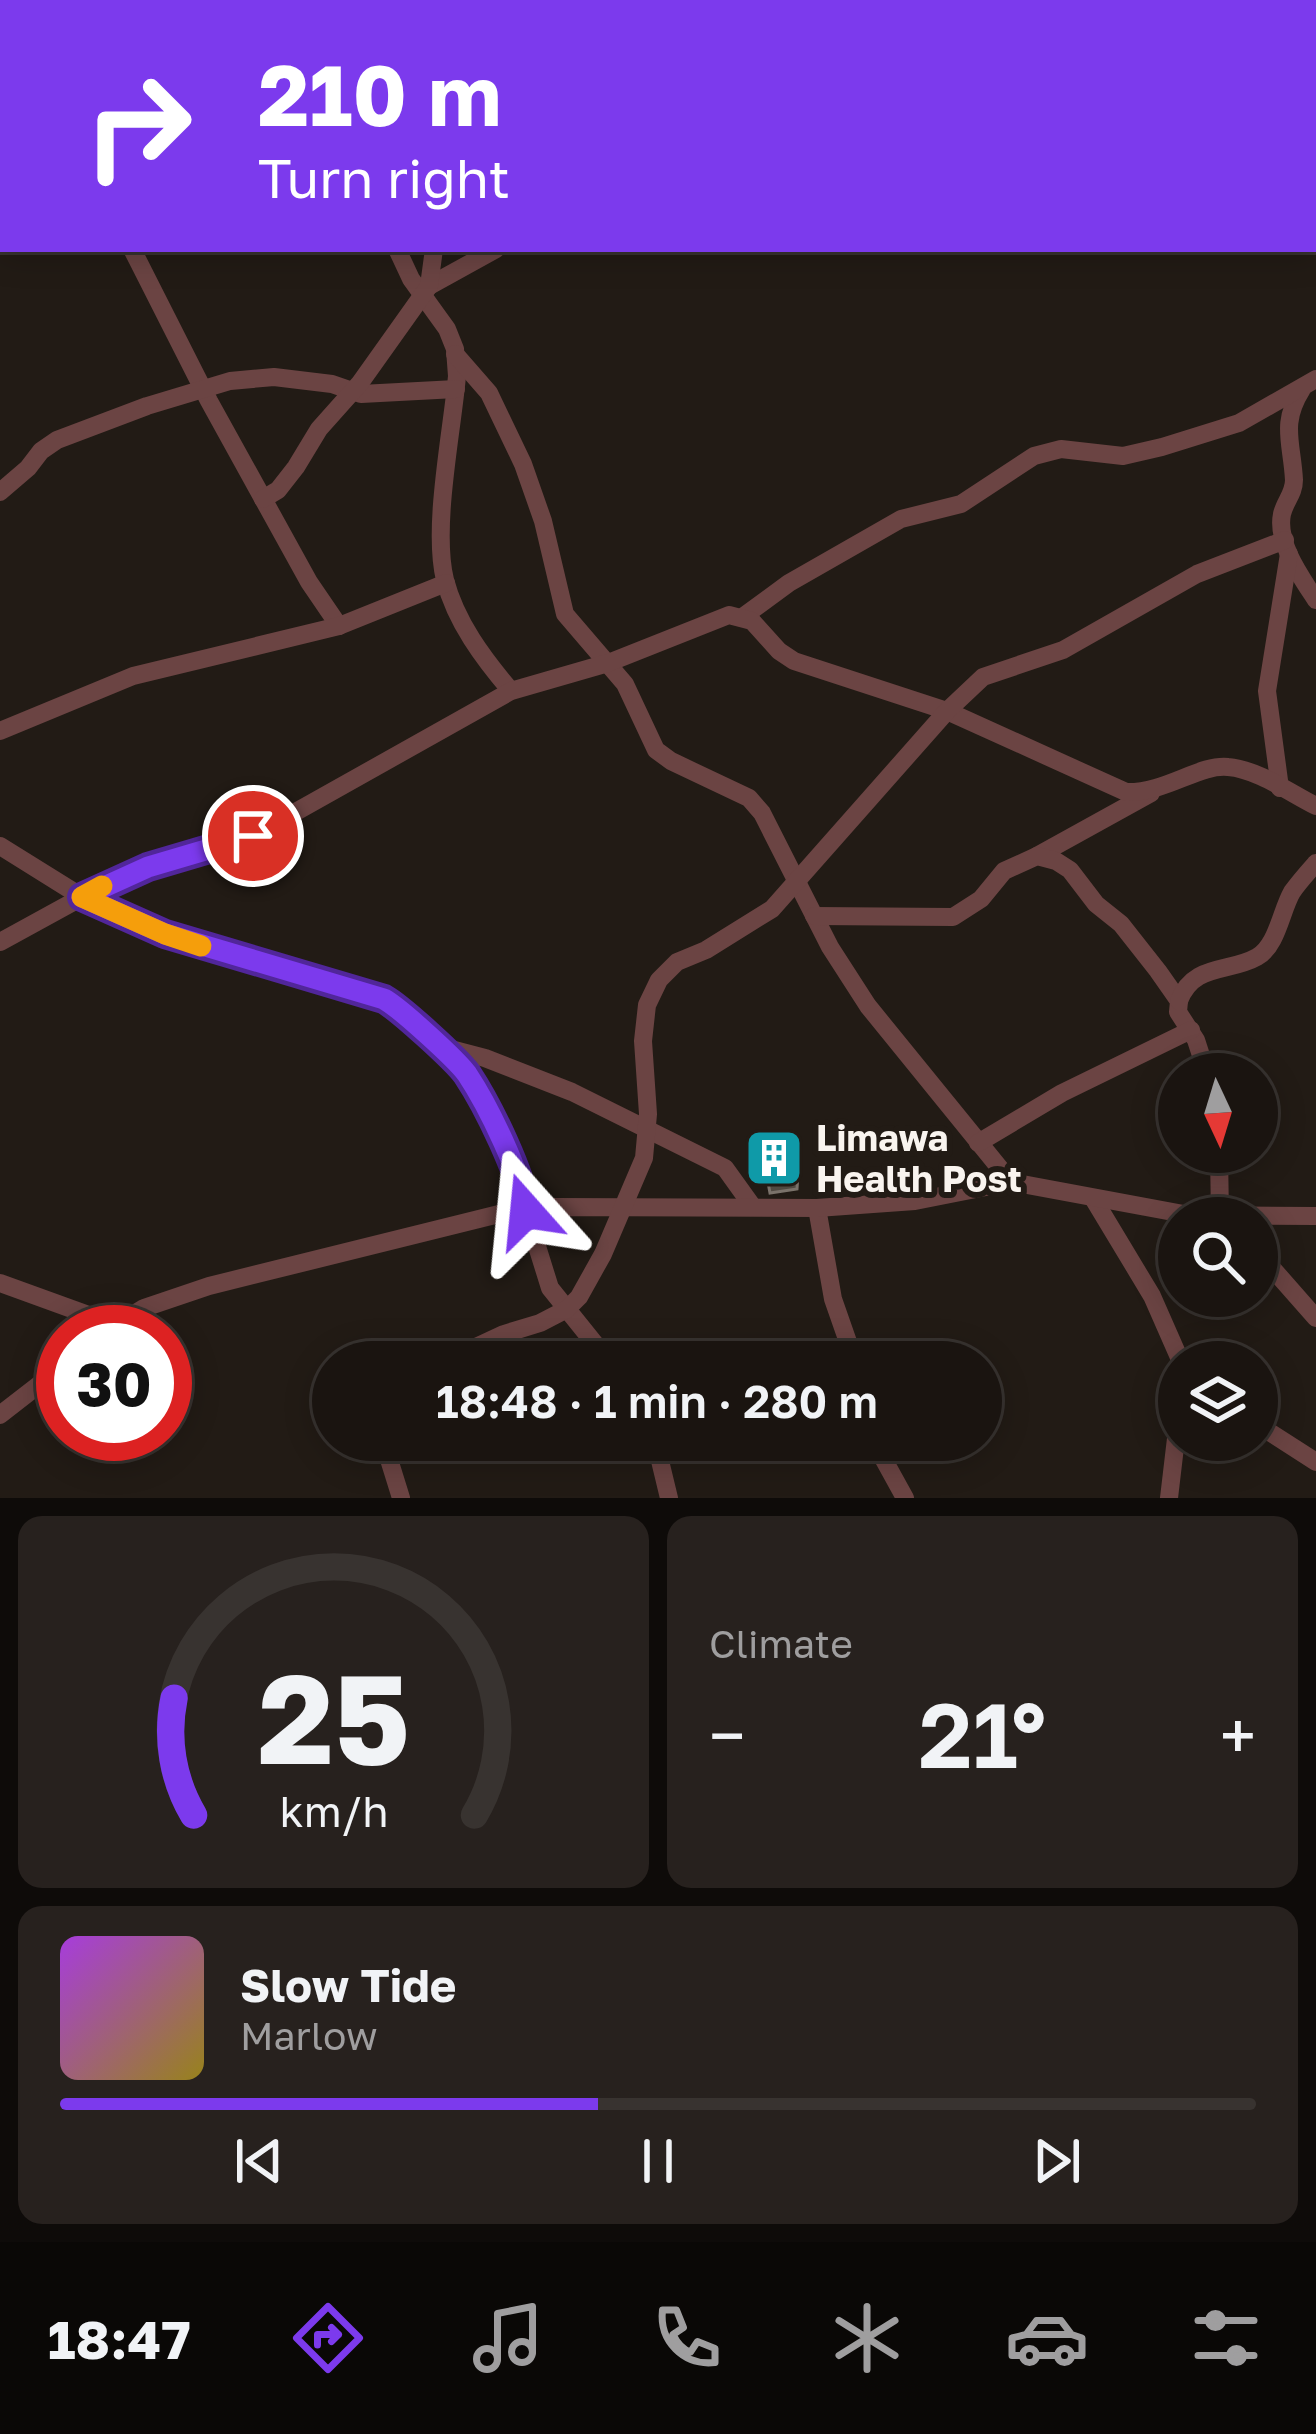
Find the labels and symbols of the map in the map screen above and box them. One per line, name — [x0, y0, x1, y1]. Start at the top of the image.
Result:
pin — [202, 785, 304, 887]
north arrow — [1158, 1053, 1278, 1173]
place label: Limawa Health Post — [816, 1116, 1022, 1200]
building icon: Limawa Health Post — [743, 1127, 805, 1189]
position arrow — [463, 1148, 589, 1274]
speed limit sign: 30 — [36, 1305, 192, 1461]

